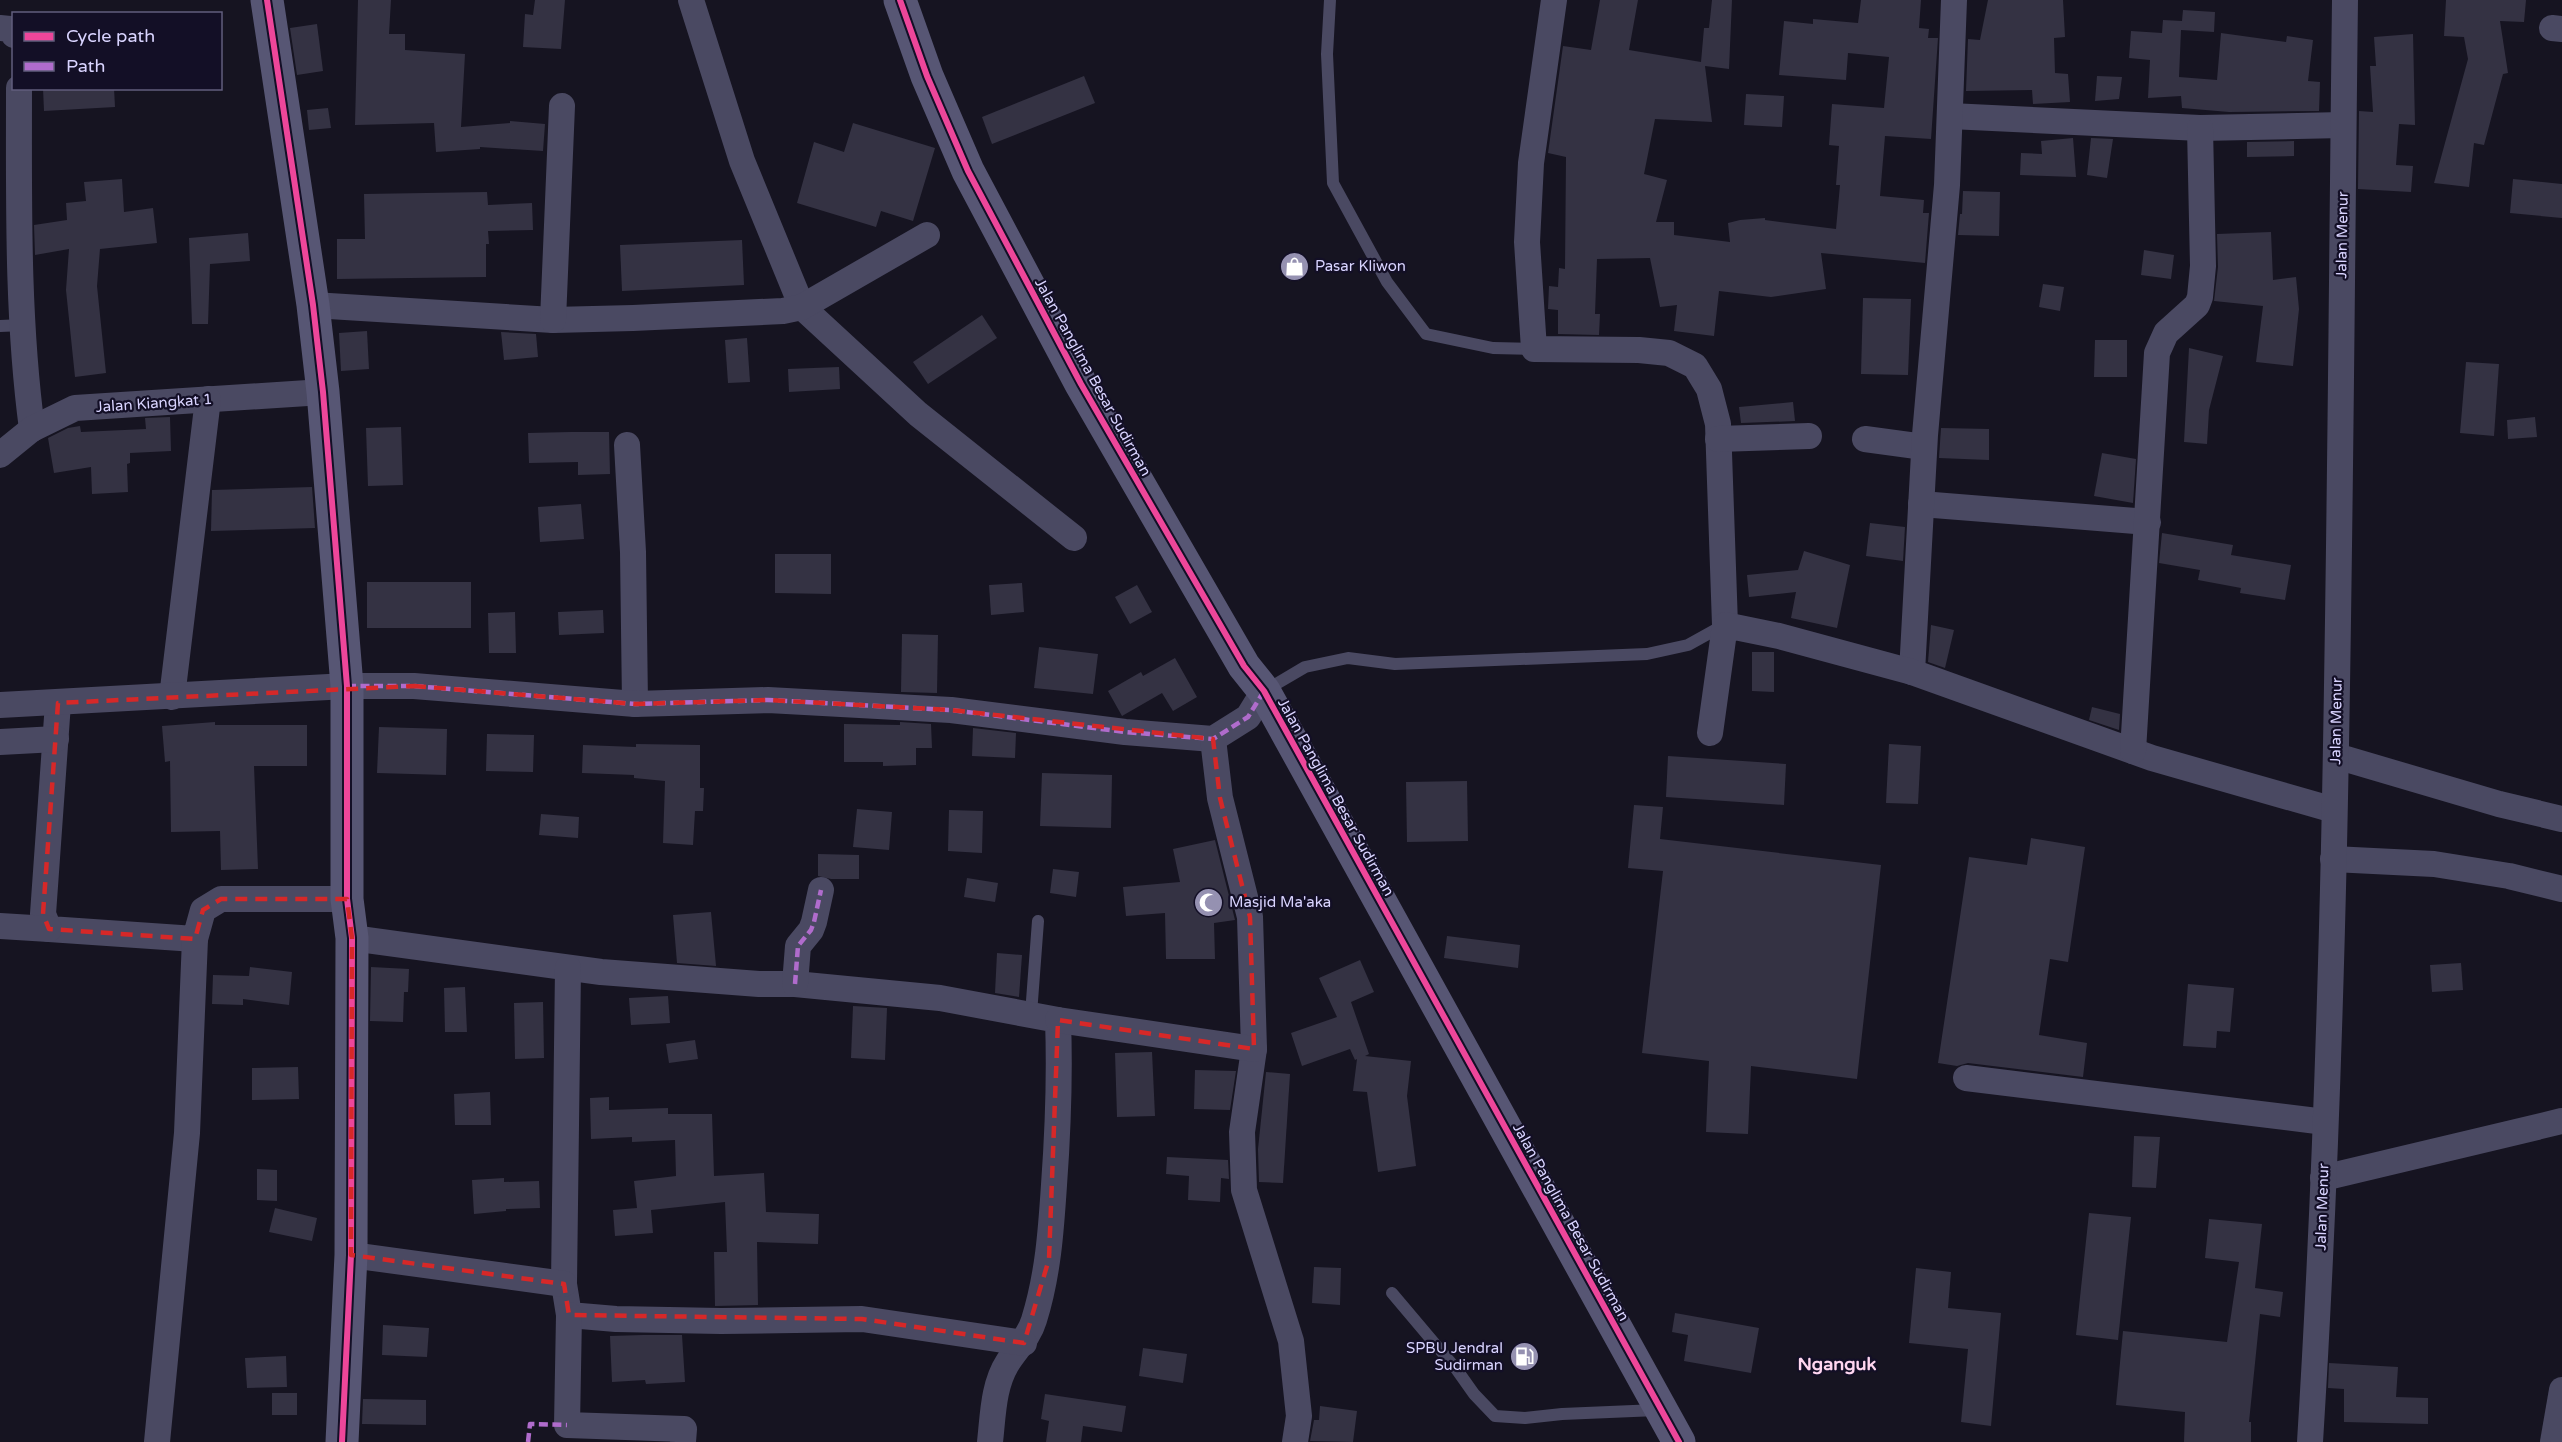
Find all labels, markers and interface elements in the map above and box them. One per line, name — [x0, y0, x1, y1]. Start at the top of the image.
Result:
legend — [12, 12, 222, 90]
text: Cycle path — [66, 25, 155, 47]
text: Path — [66, 55, 105, 77]
street label: Jalan Menur — [2332, 191, 2352, 279]
shop icon: Pasar Kliwon — [1278, 250, 1310, 282]
place label: Pasar Kliwon — [1315, 257, 1406, 275]
street label: Jalan Panglima Besar Sudirman — [1031, 275, 1155, 479]
street label: Jalan Kiangkat 1 — [95, 390, 213, 416]
street label: Jalan Menur — [2326, 677, 2346, 765]
street label: Jalan Panglima Besar Sudirman — [1274, 695, 1398, 899]
mosque icon: Masjid Ma'aka — [1192, 886, 1224, 918]
place label: Masjid Ma'aka — [1229, 893, 1331, 911]
street label: Jalan Panglima Besar Sudirman — [1509, 1120, 1633, 1324]
street label: Jalan Menur — [2311, 1163, 2333, 1251]
place label: SPBU Jendral Sudirman — [1406, 1339, 1503, 1374]
fuel station icon: SPBU Jendral Sudirman — [1508, 1341, 1540, 1373]
district label: Nganguk — [1798, 1353, 1877, 1375]

